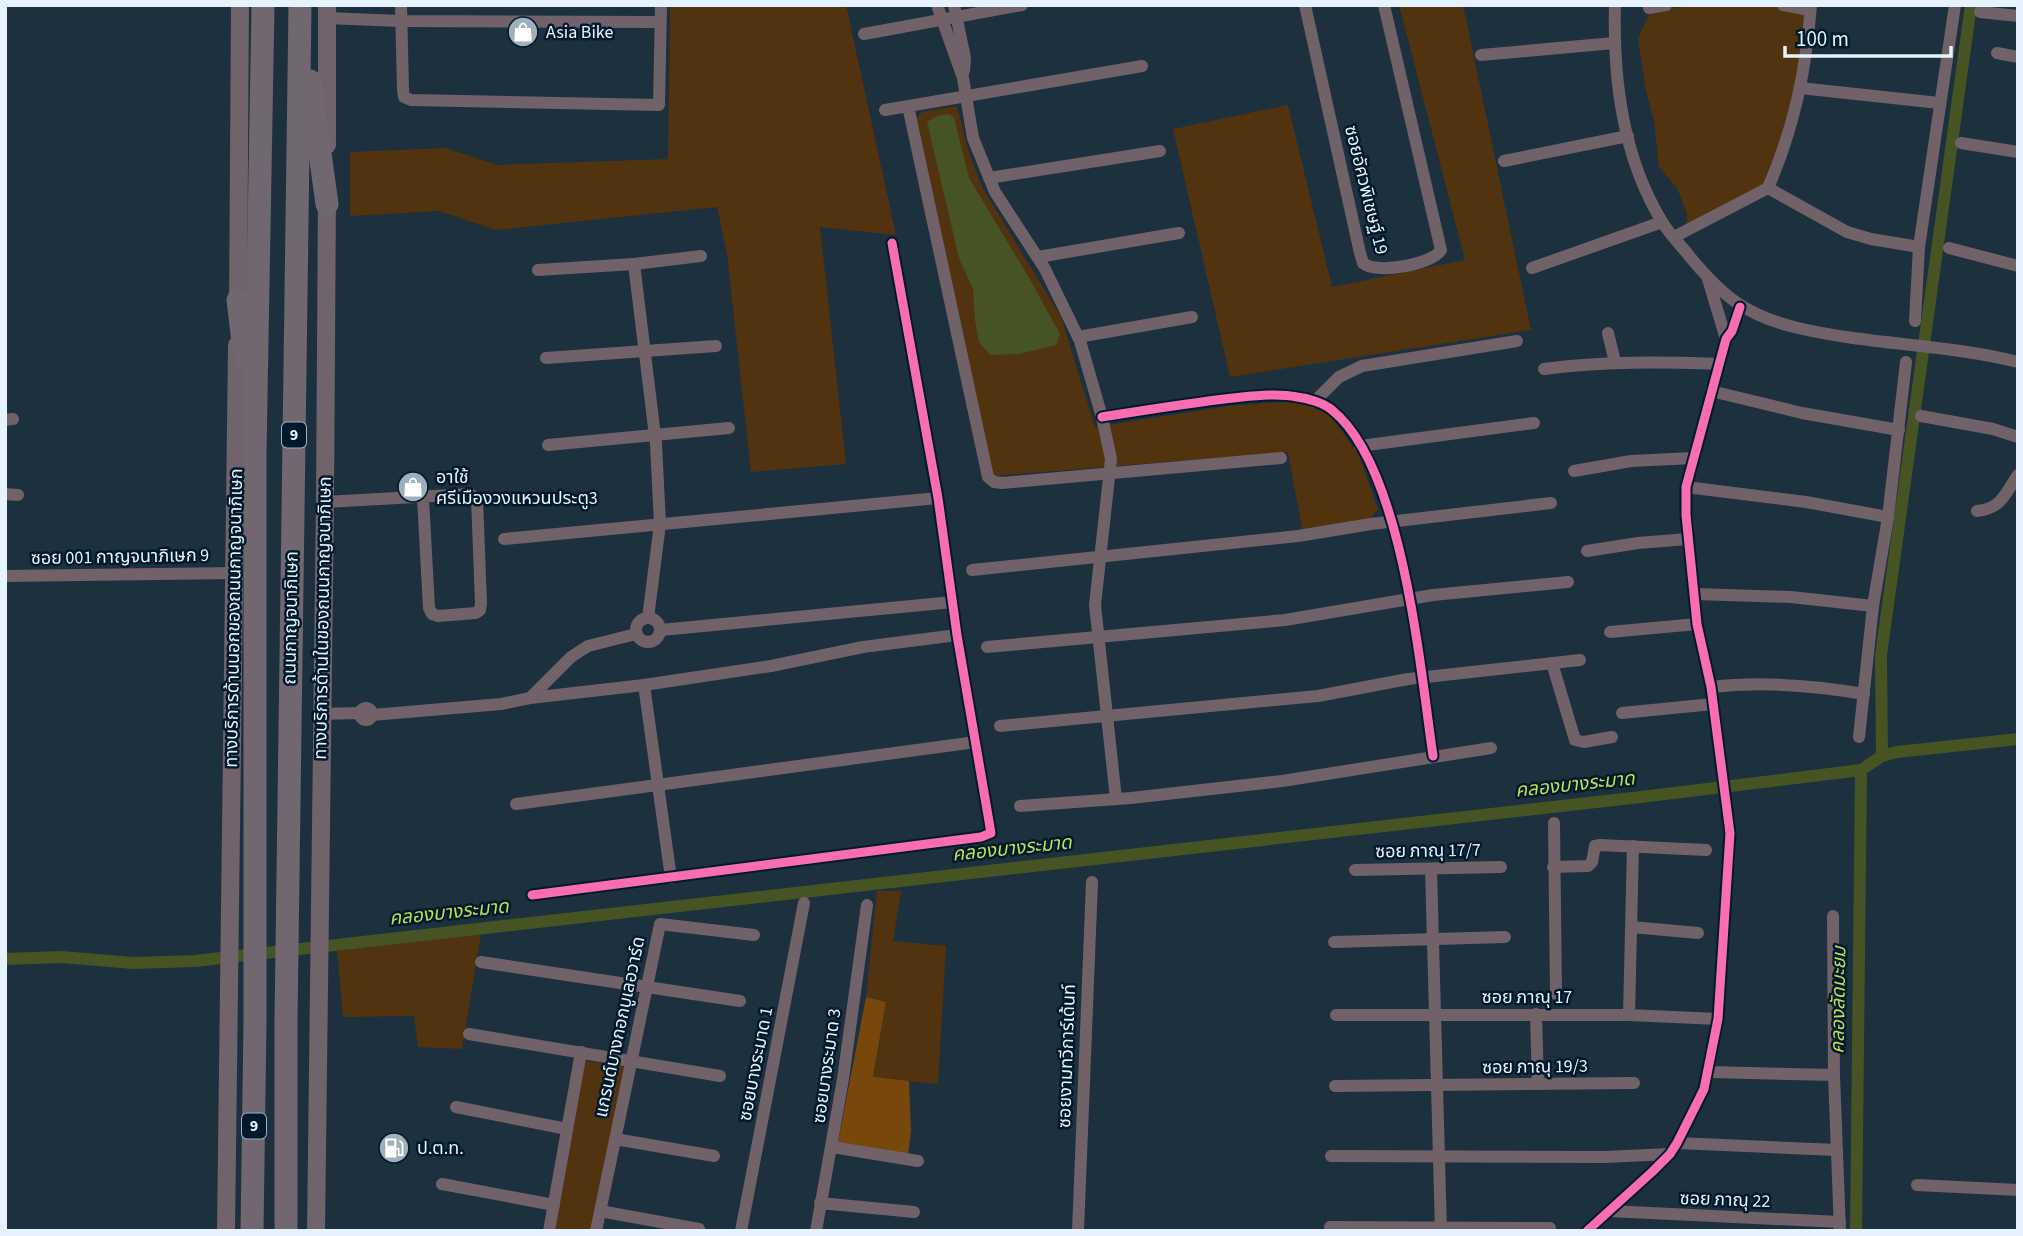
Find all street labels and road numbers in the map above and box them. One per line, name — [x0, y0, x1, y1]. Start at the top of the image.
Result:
street label: ซอยอัศวพิเชษฐ์ 19 — [1338, 123, 1394, 257]
road number: 9 — [282, 422, 306, 448]
street label: ทางบริการด้านนอกของถนนกาญจนาภิเษก — [219, 468, 249, 768]
street label: ทางบริการด้านในของถนนกาญจนาภิเษก — [308, 476, 338, 760]
street label: ซอย 001 กาญจนาภิเษก 9 — [31, 543, 209, 571]
street label: ถนนกาญจนาภิเษก — [277, 551, 305, 685]
street label: ซอย ภาณุ 17/7 — [1375, 838, 1481, 864]
street label: แกรนด์บางกอกบูเลอวาร์ด — [589, 934, 651, 1120]
street label: ซอยงามทวีการ์เด้นท์ — [1052, 984, 1082, 1128]
street label: ซอย ภาณุ 17 — [1482, 985, 1572, 1010]
street label: ซอยบางระมาด 1 — [733, 1005, 779, 1123]
street label: ซอยบางระมาด 3 — [807, 1007, 847, 1125]
street label: ซอย ภาณุ 19/3 — [1482, 1054, 1588, 1080]
road number: 9 — [242, 1114, 266, 1138]
street label: ซอย ภาณุ 22 — [1679, 1186, 1771, 1214]

